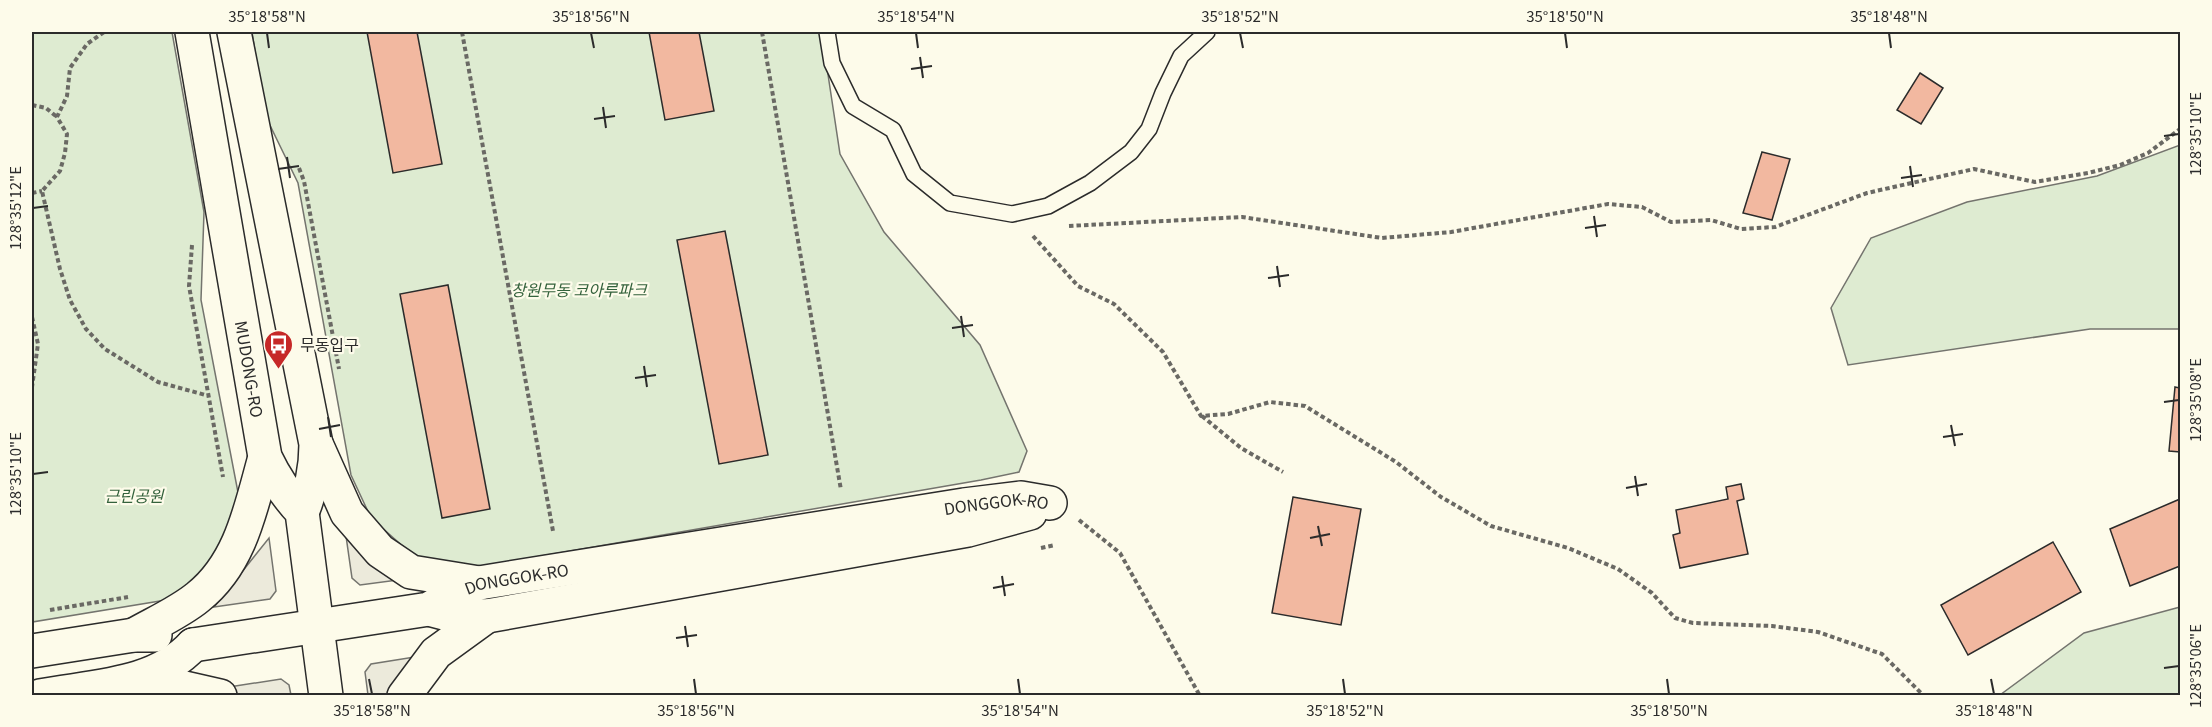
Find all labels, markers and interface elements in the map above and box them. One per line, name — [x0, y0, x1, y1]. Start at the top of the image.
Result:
text: 35°18'58"N — [228, 5, 306, 26]
text: 35°18'56"N — [552, 5, 630, 26]
text: 35°18'54"N — [877, 5, 955, 26]
text: 35°18'52"N — [1201, 5, 1279, 26]
text: 35°18'50"N — [1526, 5, 1604, 26]
text: 35°18'48"N — [1850, 5, 1928, 26]
text: 128°35'10"E — [2184, 92, 2205, 176]
text: 128°35'12"E — [4, 166, 25, 250]
park label: 창원무동 코아루파크 — [511, 277, 648, 301]
street label: MUDONG-RO — [230, 319, 270, 419]
bus stop icon: 무동입구 — [263, 328, 295, 370]
place label: 무동입구 — [300, 332, 359, 356]
text: 128°35'08"E — [2184, 358, 2205, 442]
text: 128°35'10"E — [4, 432, 25, 516]
park label: 근린공원 — [105, 483, 165, 507]
street label: DONGGOK-RO — [942, 486, 1051, 520]
street label: DONGGOK-RO — [461, 557, 570, 600]
text: 128°35'06"E — [2184, 624, 2205, 708]
text: 35°18'58"N — [333, 699, 411, 720]
text: 35°18'56"N — [657, 699, 735, 720]
text: 35°18'54"N — [981, 699, 1059, 720]
text: 35°18'52"N — [1306, 699, 1384, 720]
text: 35°18'50"N — [1630, 699, 1708, 720]
text: 35°18'48"N — [1955, 699, 2033, 720]

